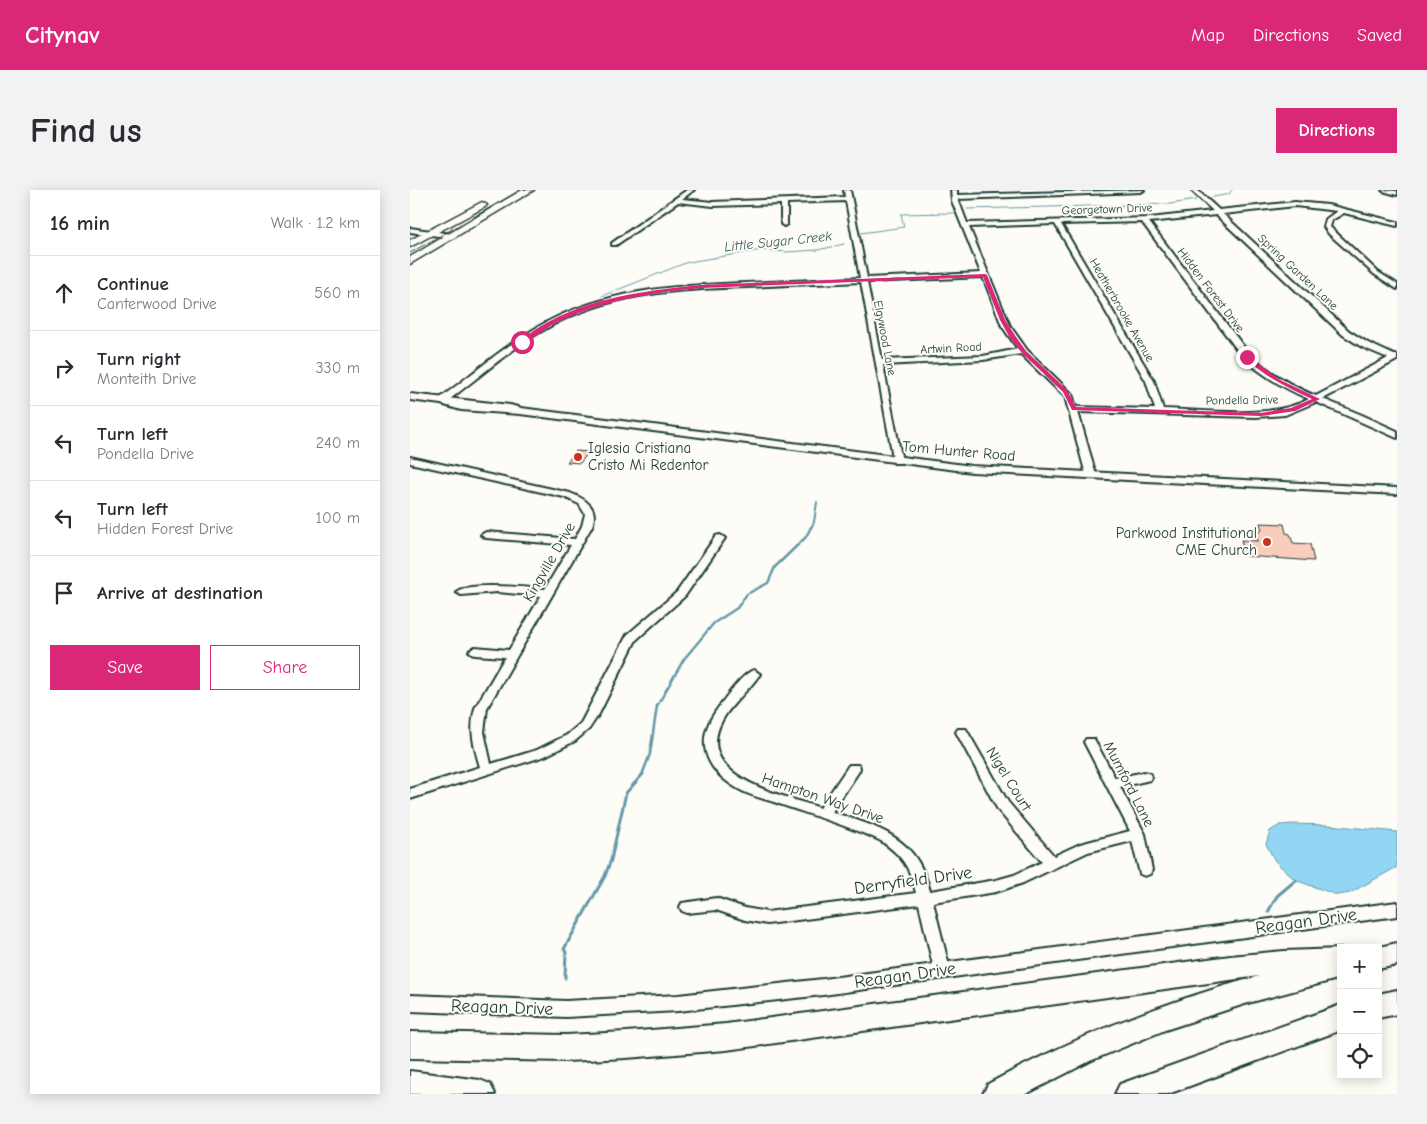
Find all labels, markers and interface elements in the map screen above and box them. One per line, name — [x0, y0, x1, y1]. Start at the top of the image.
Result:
text: Citynav — [25, 21, 100, 49]
text: Map — [1191, 25, 1225, 46]
text: Directions — [1253, 25, 1329, 46]
text: Saved — [1357, 25, 1402, 46]
button: Directions — [1276, 108, 1397, 153]
text: Find us — [30, 110, 142, 151]
street label: Georgetown Drive — [1061, 200, 1153, 218]
text: 16 min — [50, 211, 110, 235]
text: Walk · 1.2 km — [271, 214, 360, 232]
water label: Little Sugar Creek — [723, 227, 833, 256]
street label: Spring Garden Lane — [1255, 231, 1341, 313]
street label: Hidden Forest Drive — [1175, 245, 1247, 335]
street label: Heatherbrooke Avenue — [1087, 256, 1157, 364]
text: Continue — [97, 273, 169, 295]
icon: ahead — [50, 279, 78, 307]
text: 560 m — [314, 284, 360, 302]
text: Canterwood Drive — [97, 295, 217, 313]
street label: Elgywood Lane — [871, 299, 899, 377]
route start — [511, 331, 534, 354]
street label: Artwin Road — [920, 339, 982, 357]
route end — [1236, 346, 1259, 369]
text: Turn right — [97, 348, 181, 370]
icon: right — [50, 354, 78, 382]
text: 330 m — [315, 359, 360, 377]
text: Monteith Drive — [97, 370, 196, 388]
street label: Pondella Drive — [1205, 392, 1279, 408]
text: Turn left — [97, 423, 168, 445]
icon: left — [50, 429, 78, 457]
text: 240 m — [316, 434, 360, 452]
street label: Tom Hunter Road — [902, 437, 1016, 465]
place label: Iglesia Cristiana Cristo Mi Redentor — [588, 439, 708, 474]
text: Pondella Drive — [97, 445, 194, 463]
marker: Iglesia Cristiana Cristo Mi Redentor — [572, 451, 584, 463]
text: Turn left — [97, 498, 168, 520]
icon: left — [50, 504, 78, 532]
text: 100 m — [316, 509, 360, 527]
street label: Kingville Drive — [519, 519, 579, 605]
text: Hidden Forest Drive — [97, 520, 233, 538]
place label: Parkwood Institutional CME Church — [1116, 524, 1257, 559]
marker: Parkwood Institutional CME Church — [1261, 536, 1273, 548]
icon: arrive — [50, 579, 78, 607]
text: Arrive at destination — [97, 582, 263, 604]
button: Save — [50, 645, 200, 690]
button: Share — [210, 645, 360, 690]
street label: Mumford Lane — [1100, 738, 1159, 830]
street label: Nigel Court — [982, 744, 1036, 815]
street label: Hampton Way Drive — [760, 769, 887, 827]
street label: Derryfield Drive — [853, 862, 973, 899]
street label: Reagan Drive — [1254, 904, 1358, 939]
map controls — [1337, 944, 1382, 1079]
button: + — [1337, 944, 1382, 989]
street label: Reagan Drive — [853, 958, 957, 993]
button: − — [1337, 989, 1382, 1034]
street label: Reagan Drive — [450, 995, 553, 1020]
button: locate — [1337, 1034, 1382, 1079]

